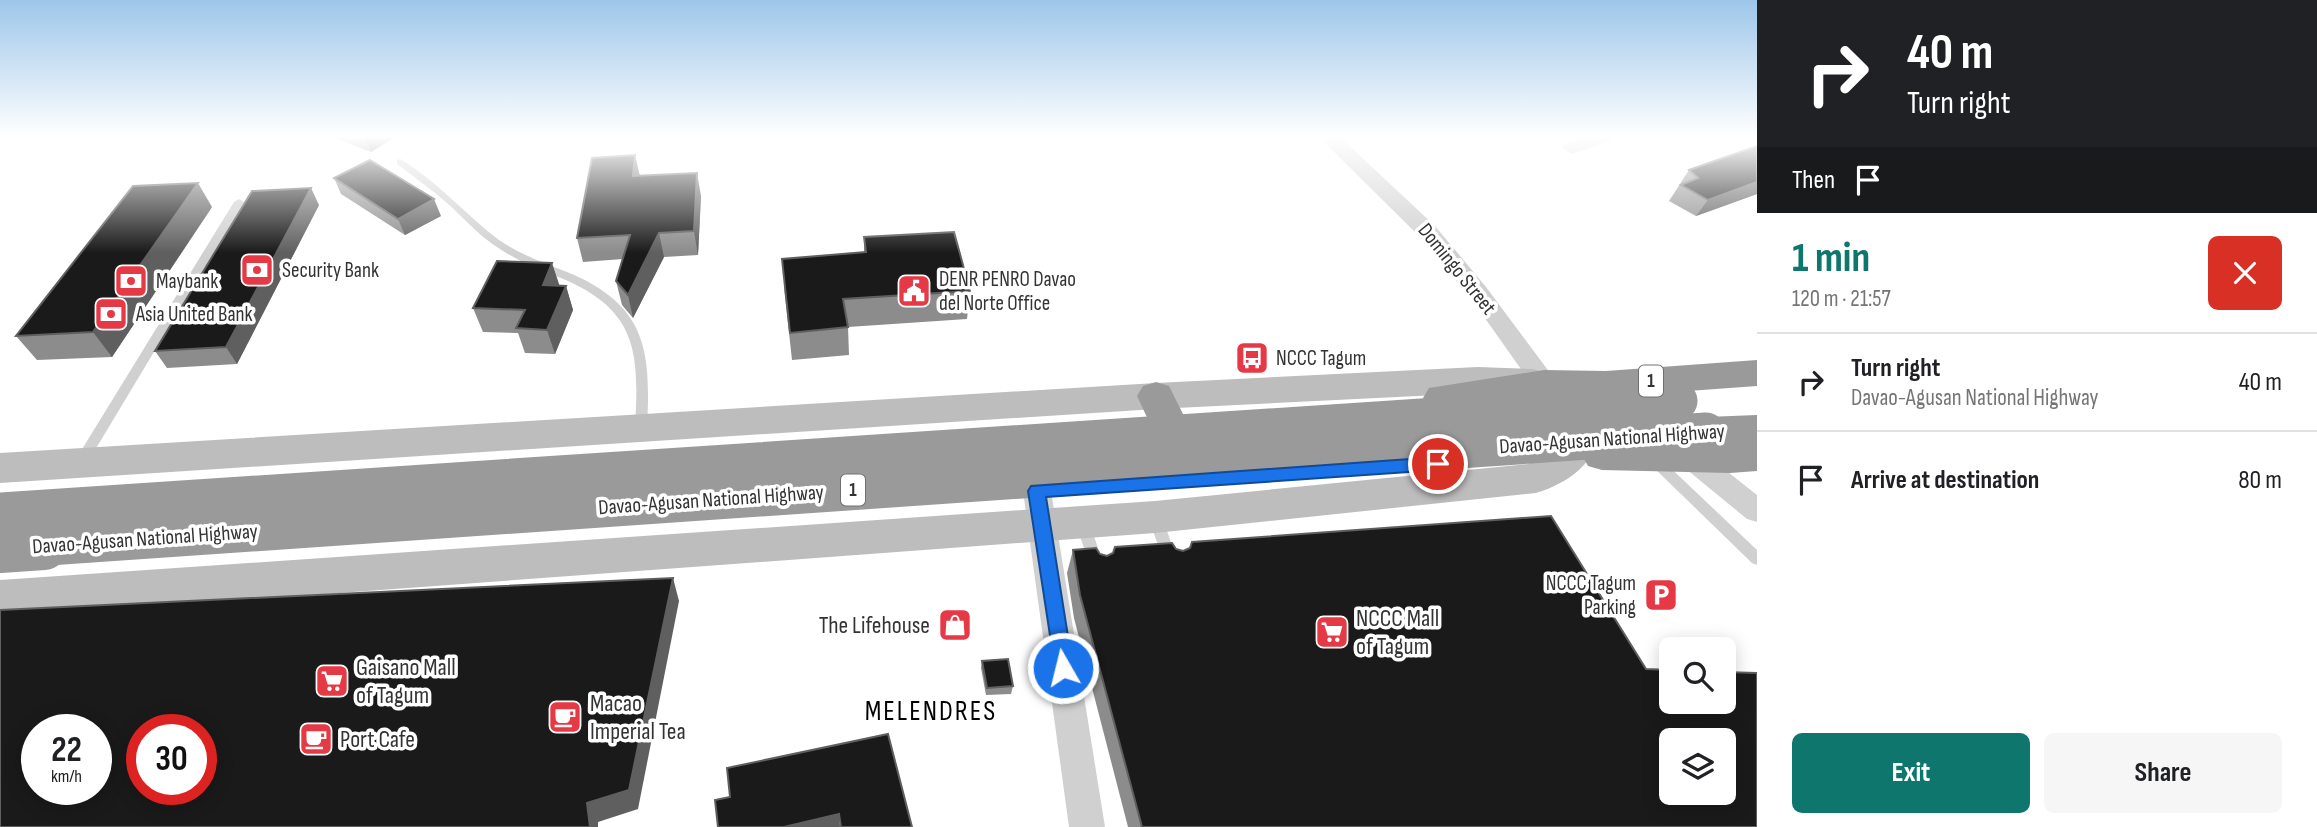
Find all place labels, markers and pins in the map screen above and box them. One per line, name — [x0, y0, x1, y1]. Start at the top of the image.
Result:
bank icon: Security Bank — [238, 251, 276, 289]
place label: Security Bank — [282, 258, 379, 283]
bank icon: Maybank — [112, 262, 150, 300]
place label: DENR PENRO Davao del Norte Office — [939, 267, 1076, 316]
place label: Maybank — [156, 269, 218, 294]
public building icon: DENR PENRO Davao del Norte Office — [895, 272, 933, 310]
bank icon: Asia United Bank — [92, 295, 130, 333]
place label: Asia United Bank — [135, 302, 253, 327]
bus stop icon: NCCC Tagum — [1233, 339, 1271, 377]
place label: NCCC Tagum — [1276, 346, 1366, 371]
pin — [1408, 434, 1468, 494]
place label: NCCC Tagum Parking — [1546, 571, 1636, 620]
parking icon: NCCC Tagum Parking — [1642, 576, 1680, 614]
place label: NCCC Mall of Tagum — [1356, 604, 1439, 661]
shop icon: The Lifehouse — [936, 606, 974, 644]
place label: The Lifehouse — [819, 611, 930, 640]
supermarket icon: NCCC Mall of Tagum — [1313, 613, 1351, 651]
place label: Gaisano Mall of Tagum — [356, 653, 456, 710]
supermarket icon: Gaisano Mall of Tagum — [313, 662, 351, 700]
place label: Macao Imperial Tea — [590, 689, 686, 746]
cafe icon: Macao Imperial Tea — [546, 698, 584, 736]
cafe icon: Port Cafe — [297, 720, 335, 758]
place label: Port Cafe — [340, 725, 415, 754]

